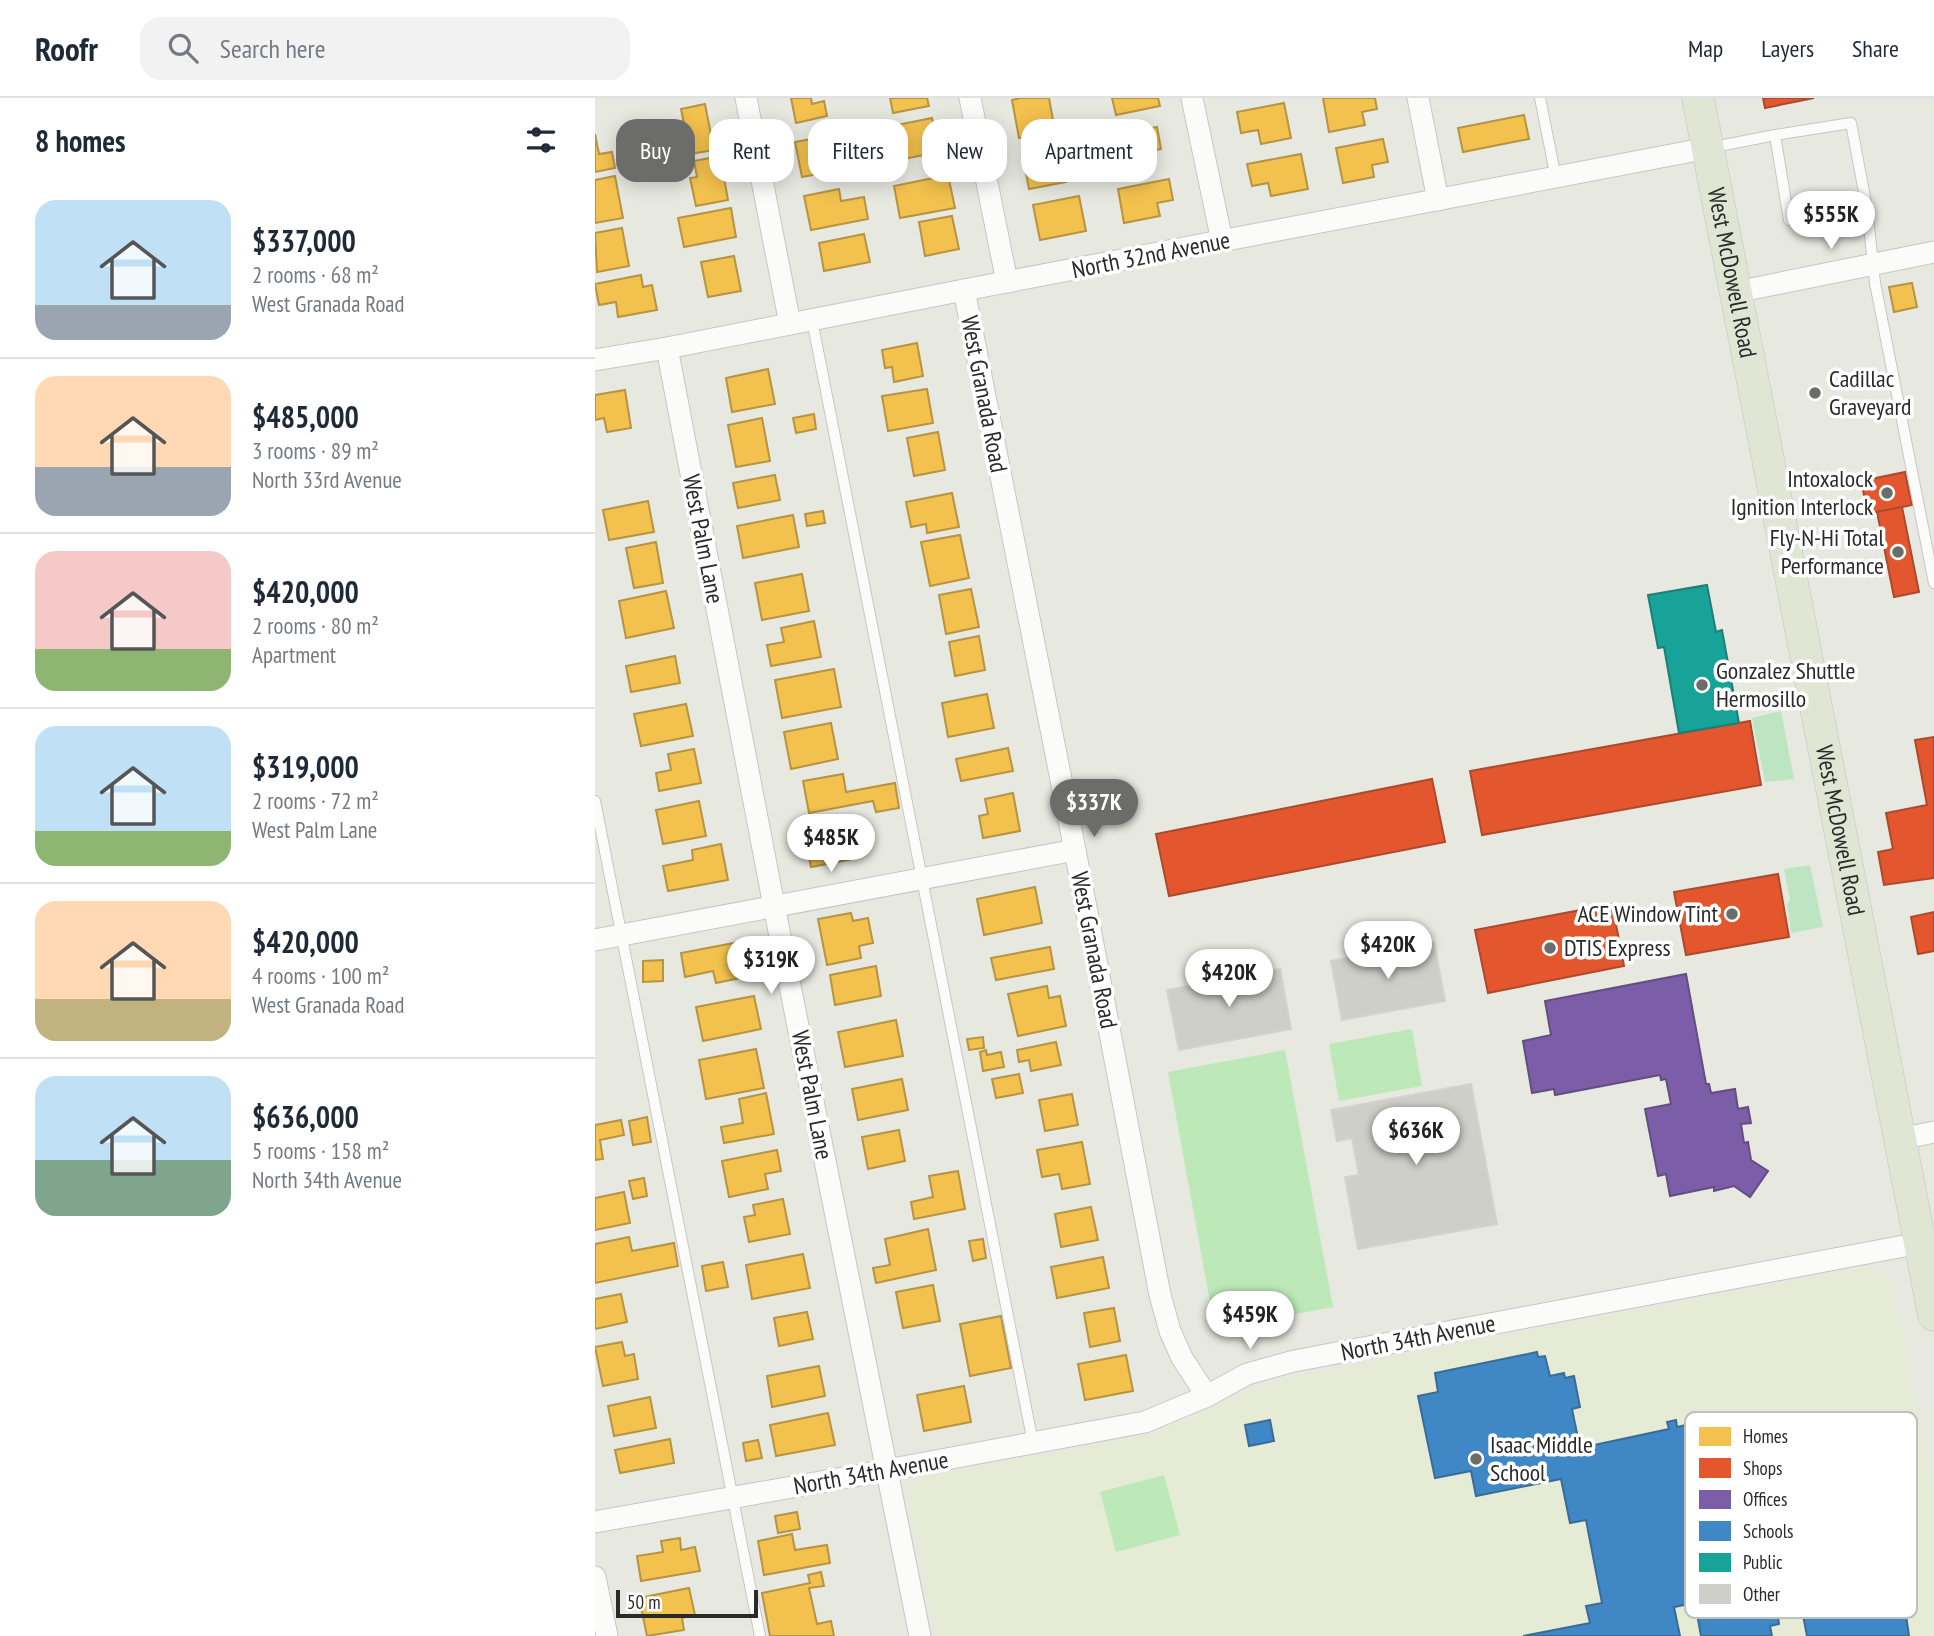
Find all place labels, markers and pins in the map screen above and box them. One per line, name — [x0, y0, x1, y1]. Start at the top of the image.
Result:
pin: $555K — [1782, 192, 1880, 251]
place label: Cadillac Graveyard — [1829, 363, 1911, 422]
marker: Cadillac Graveyard — [1807, 385, 1823, 401]
place label: Intoxalock Ignition Interlock — [1731, 463, 1874, 522]
marker: Intoxalock Ignition Interlock — [1879, 485, 1895, 501]
place label: Fly-N-Hi Total Performance — [1770, 522, 1884, 581]
marker: Fly-N-Hi Total Performance — [1890, 544, 1906, 560]
place label: Gonzalez Shuttle Hermosillo — [1716, 655, 1855, 714]
marker: Gonzalez Shuttle Hermosillo — [1694, 677, 1710, 693]
pin: $337K — [1045, 780, 1143, 839]
pin: $485K — [782, 814, 880, 874]
place label: ACE Window Tint — [1578, 898, 1718, 929]
marker: ACE Window Tint — [1724, 906, 1740, 922]
pin: $420K — [1339, 922, 1437, 981]
place label: DTIS Express — [1564, 932, 1671, 963]
pin: $319K — [722, 936, 820, 996]
marker: DTIS Express — [1542, 940, 1558, 956]
pin: $420K — [1180, 950, 1278, 1009]
pin: $636K — [1367, 1108, 1465, 1167]
pin: $459K — [1201, 1292, 1299, 1351]
place label: Isaac Middle School — [1490, 1429, 1593, 1488]
marker: Isaac Middle School — [1468, 1451, 1484, 1467]

